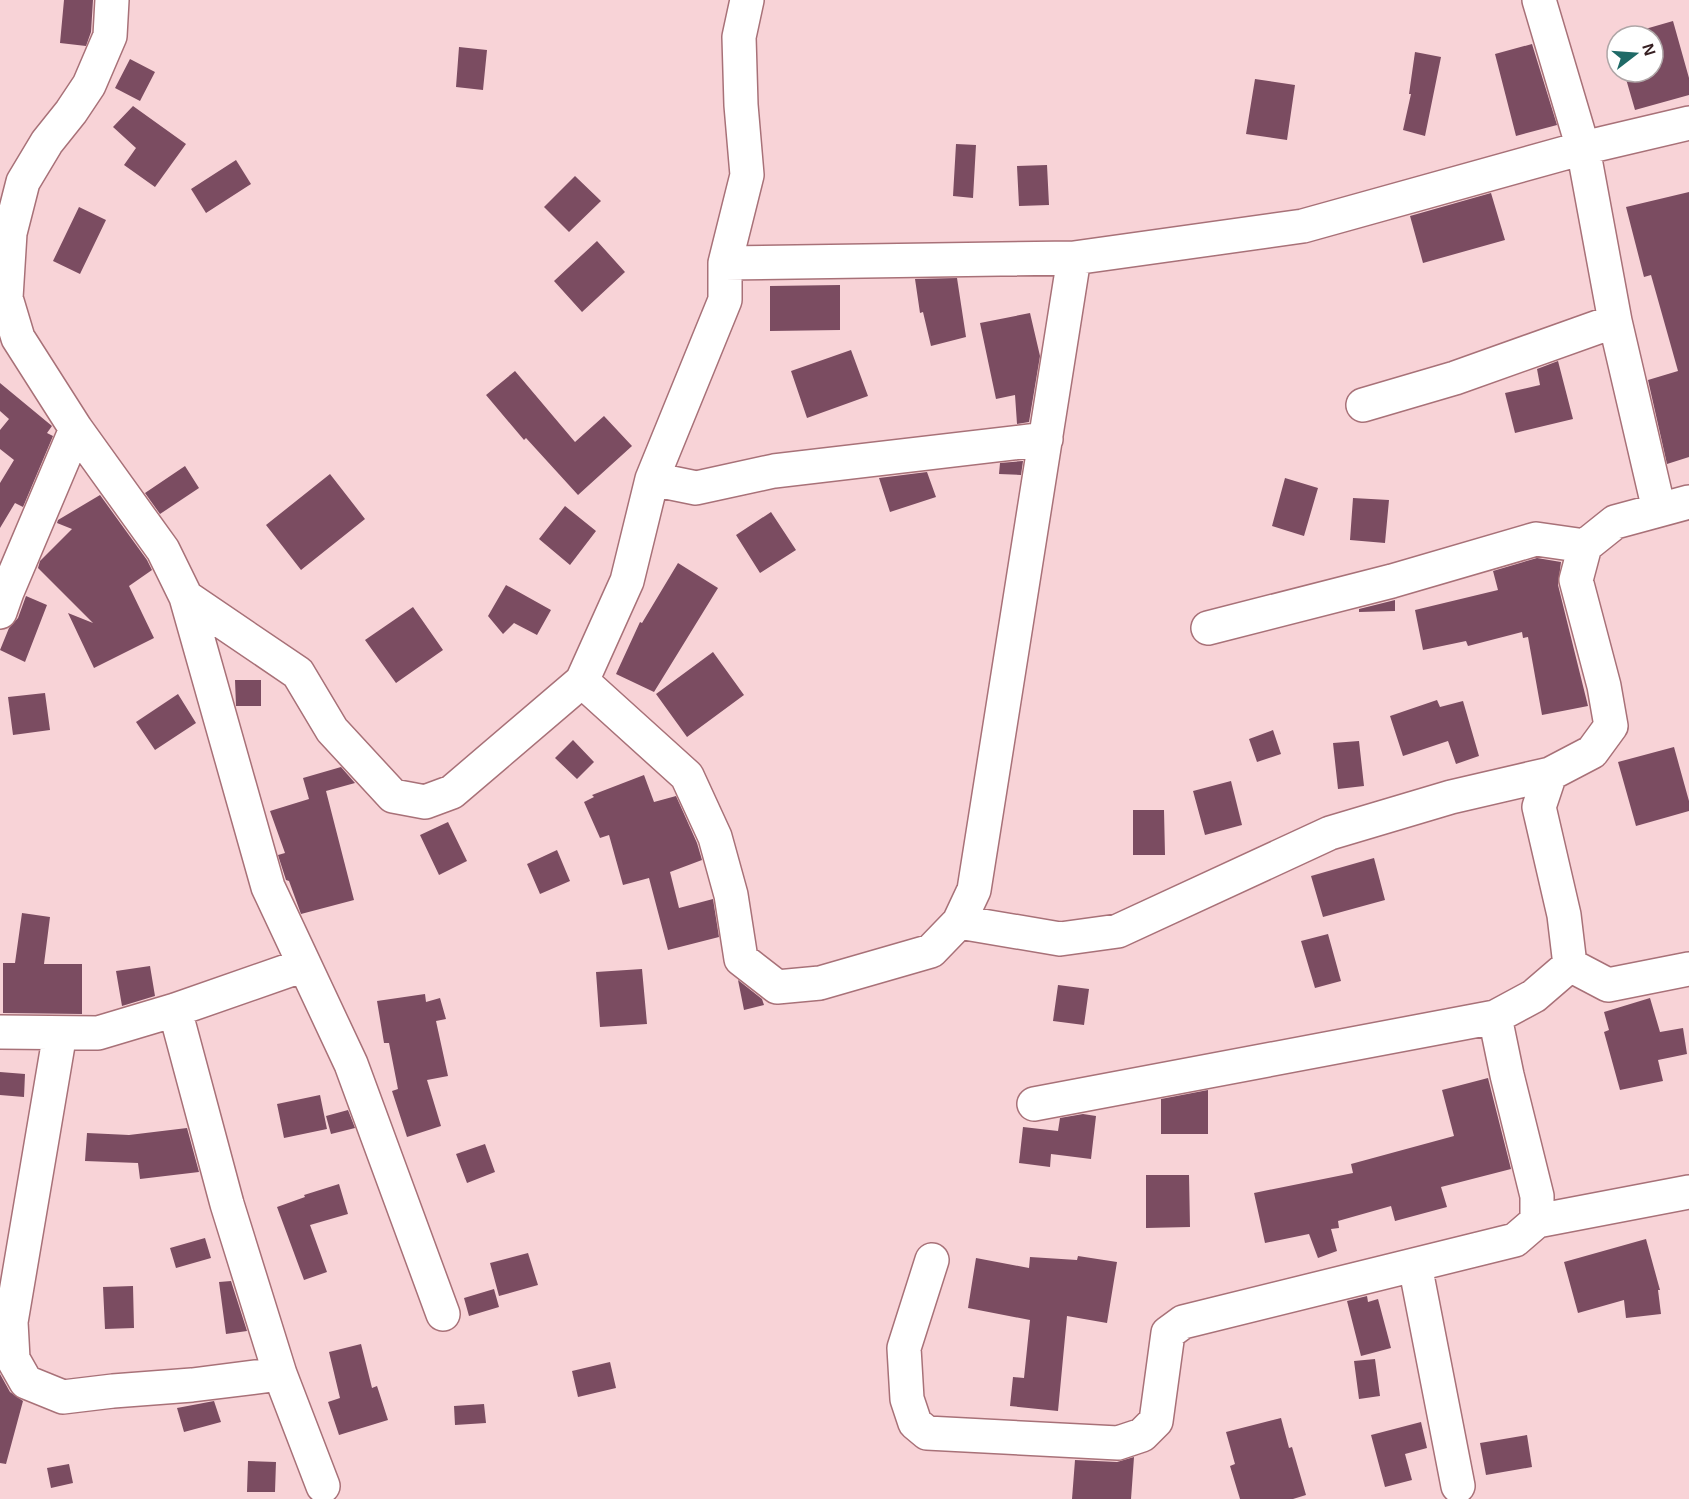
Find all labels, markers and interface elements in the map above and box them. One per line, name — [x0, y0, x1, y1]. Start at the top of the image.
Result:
north arrow — [1605, 24, 1665, 84]
text: N — [1639, 42, 1659, 58]

